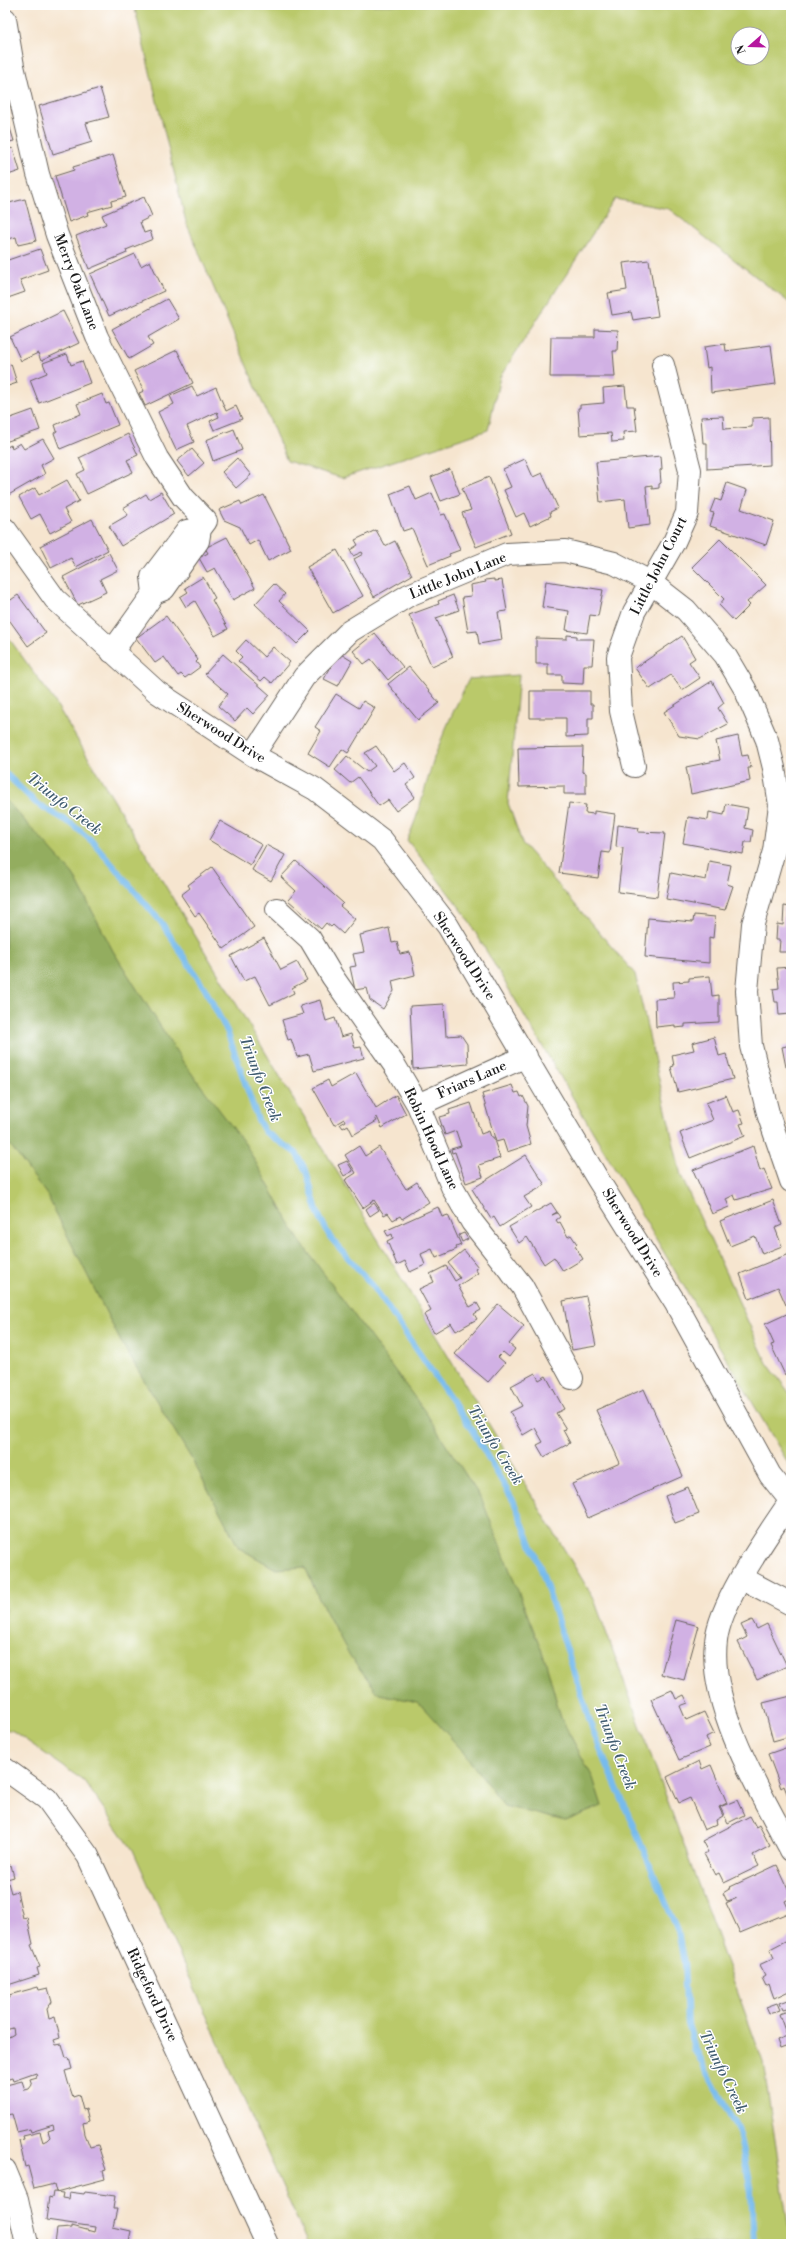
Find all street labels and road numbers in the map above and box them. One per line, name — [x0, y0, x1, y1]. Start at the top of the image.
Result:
street label: Merry Oak Lane — [49, 231, 103, 333]
street label: Little John Court — [626, 514, 692, 618]
street label: Little John Lane — [407, 548, 509, 604]
street label: Sherwood Drive — [173, 698, 269, 768]
street label: Sherwood Drive — [429, 908, 499, 1004]
street label: Friars Lane — [435, 1057, 509, 1103]
street label: Robin Hood Lane — [399, 1085, 463, 1193]
street label: Sherwood Drive — [597, 1185, 667, 1281]
street label: Ridgeford Drive — [122, 1945, 182, 2045]

